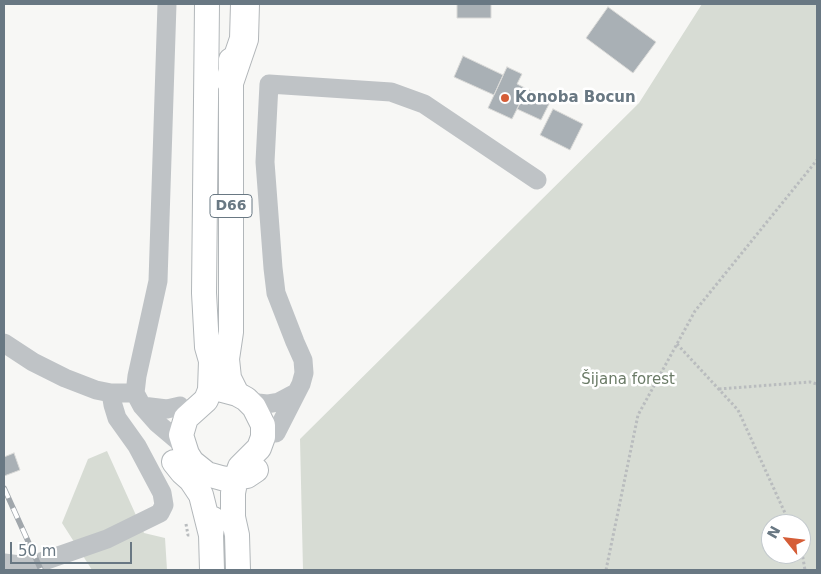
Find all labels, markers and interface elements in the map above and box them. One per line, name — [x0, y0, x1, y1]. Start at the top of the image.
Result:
place label: Konoba Bocun — [515, 89, 636, 107]
marker: Konoba Bocun — [499, 92, 511, 104]
road number: D66 — [210, 195, 252, 218]
park label: Šijana forest — [581, 371, 675, 389]
north arrow — [761, 514, 811, 564]
text: N — [764, 523, 784, 541]
scale bar — [12, 532, 135, 564]
text: 50 m — [18, 542, 56, 560]

